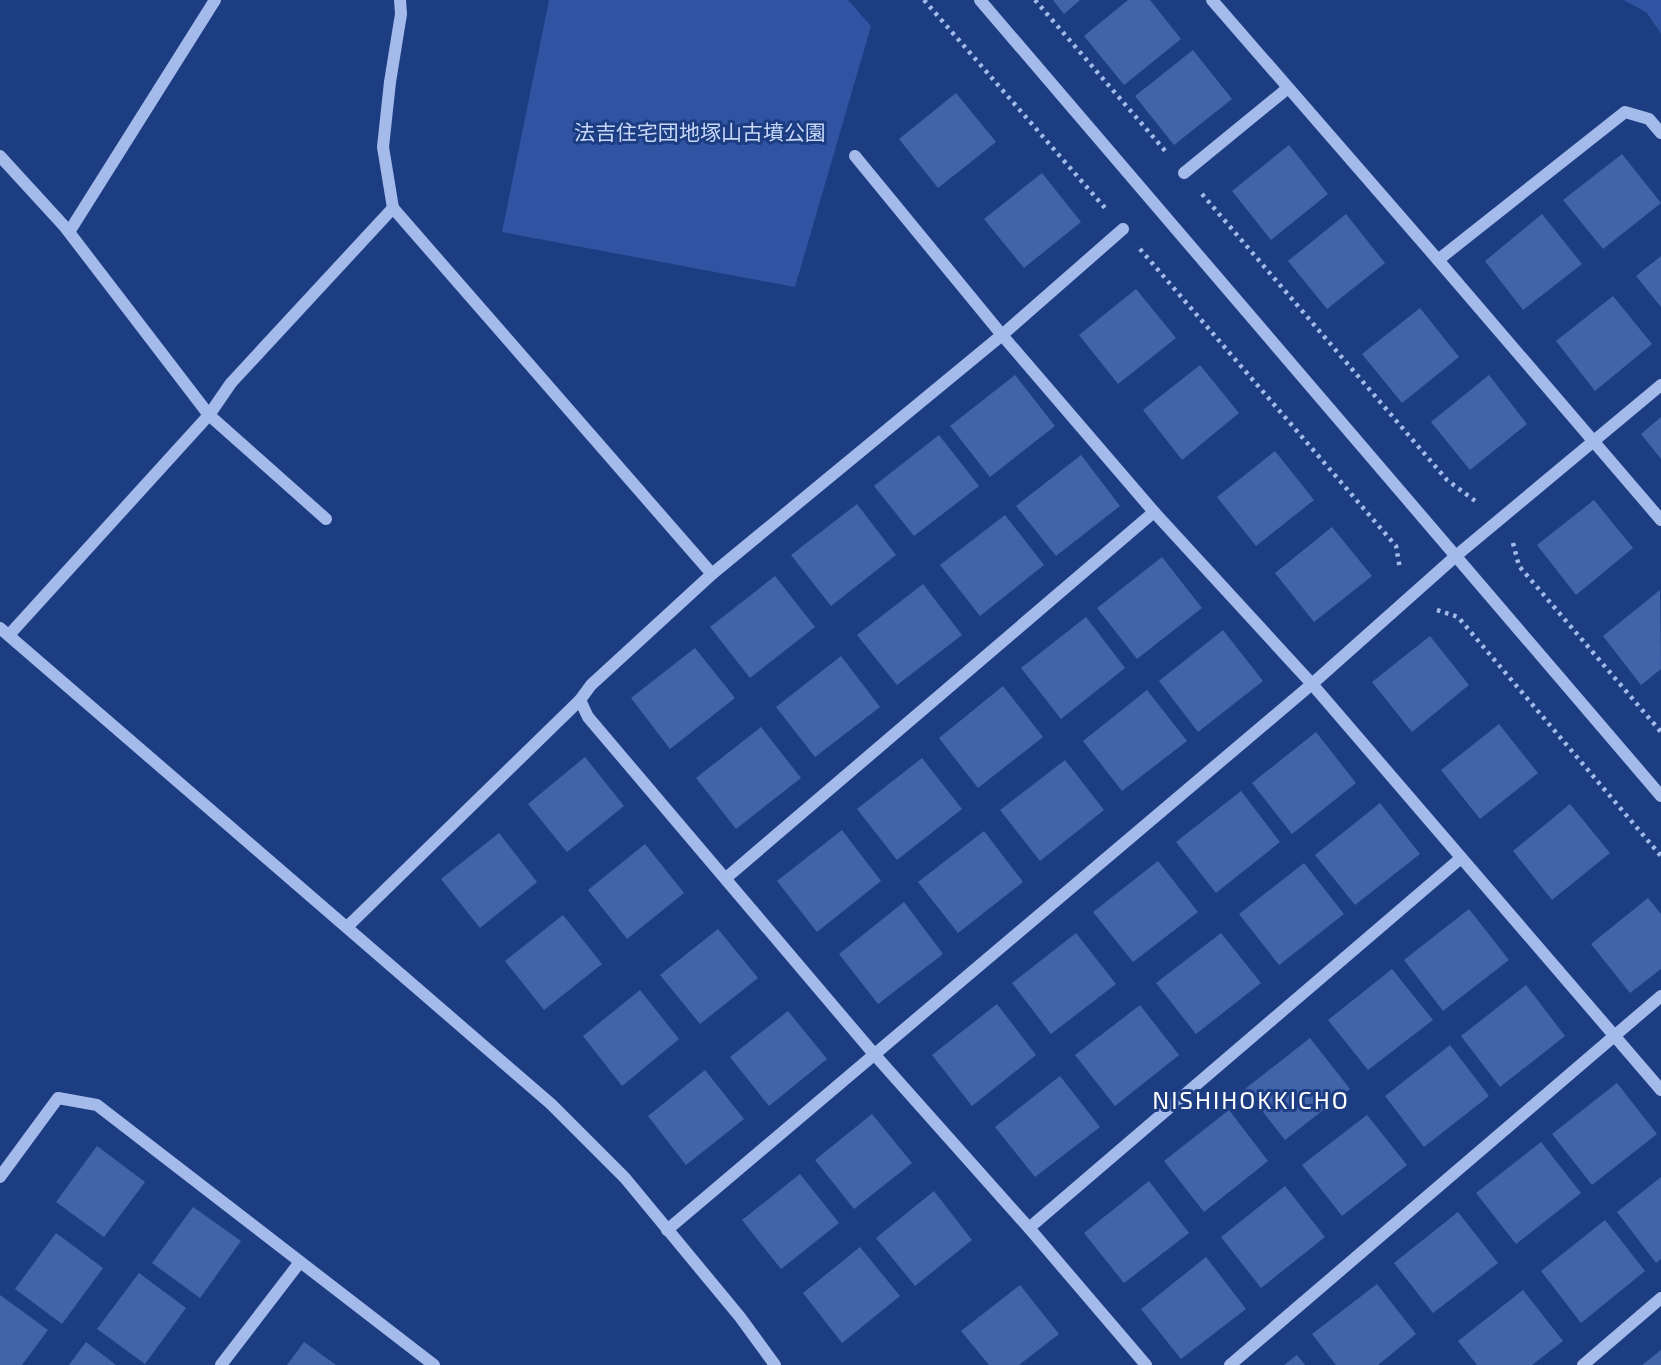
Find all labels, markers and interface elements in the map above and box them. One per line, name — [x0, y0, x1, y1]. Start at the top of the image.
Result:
park label: 法吉住宅団地塚山古墳公園 — [574, 119, 826, 144]
district label: NISHIHOKKICHO — [1152, 1085, 1350, 1114]

